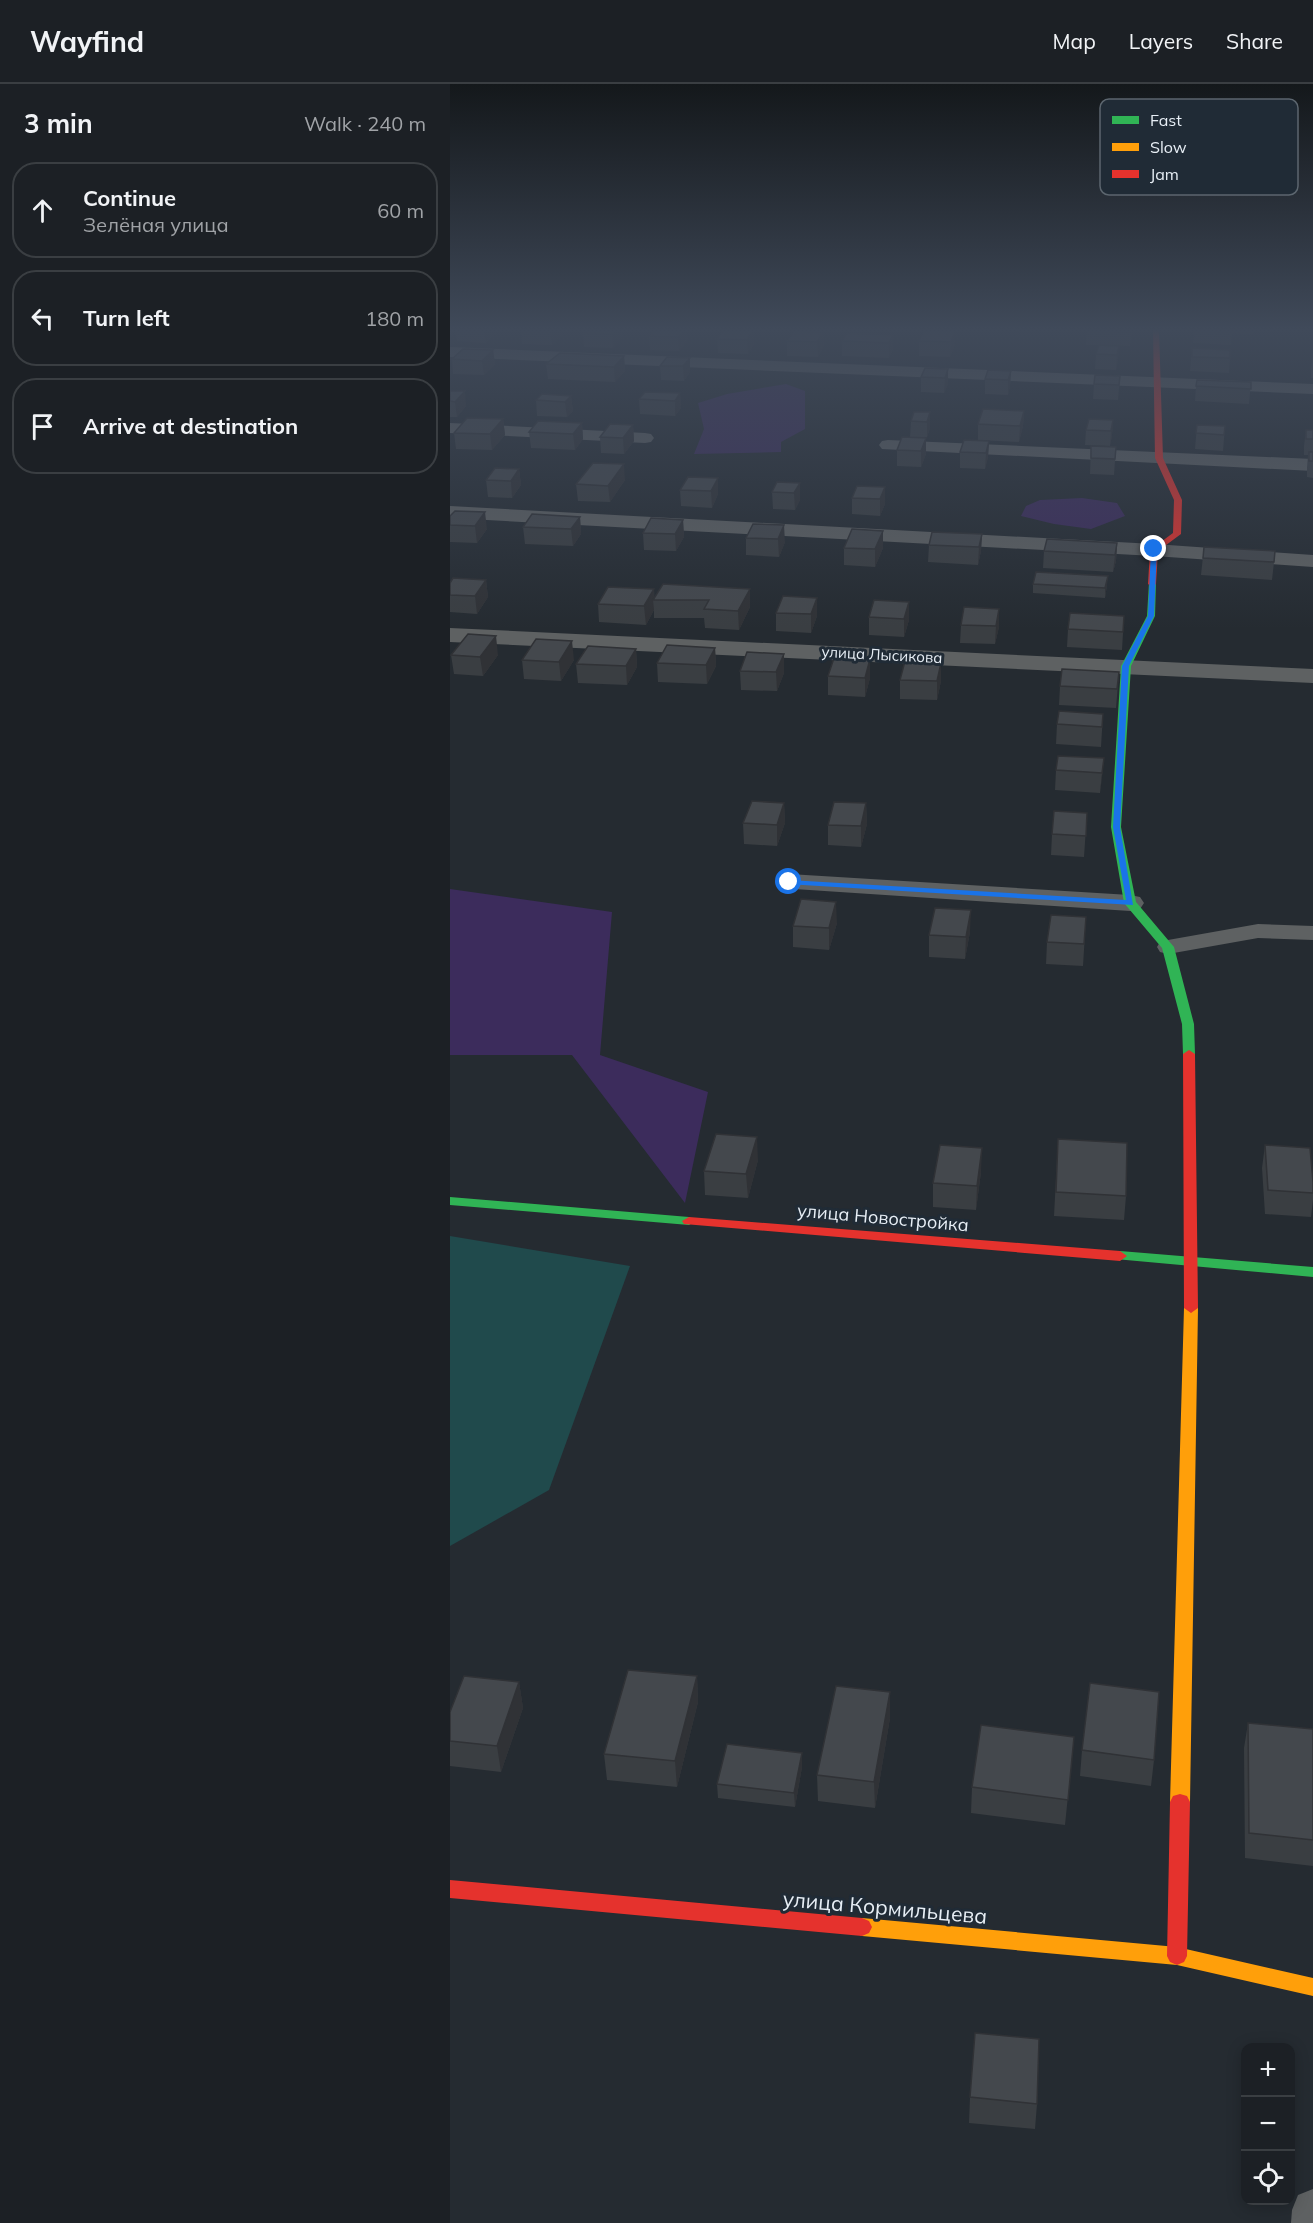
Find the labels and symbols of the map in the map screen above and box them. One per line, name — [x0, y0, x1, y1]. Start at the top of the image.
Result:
legend — [1100, 99, 1298, 195]
text: Fast — [1150, 110, 1182, 130]
text: Slow — [1150, 137, 1187, 157]
text: Jam — [1150, 164, 1179, 184]
route end — [1140, 535, 1166, 561]
street label: улица Лысикова — [821, 642, 943, 667]
route start — [775, 868, 801, 894]
street label: улица Новостройка — [796, 1199, 970, 1236]
street label: улица Кормильцева — [782, 1885, 988, 1929]

